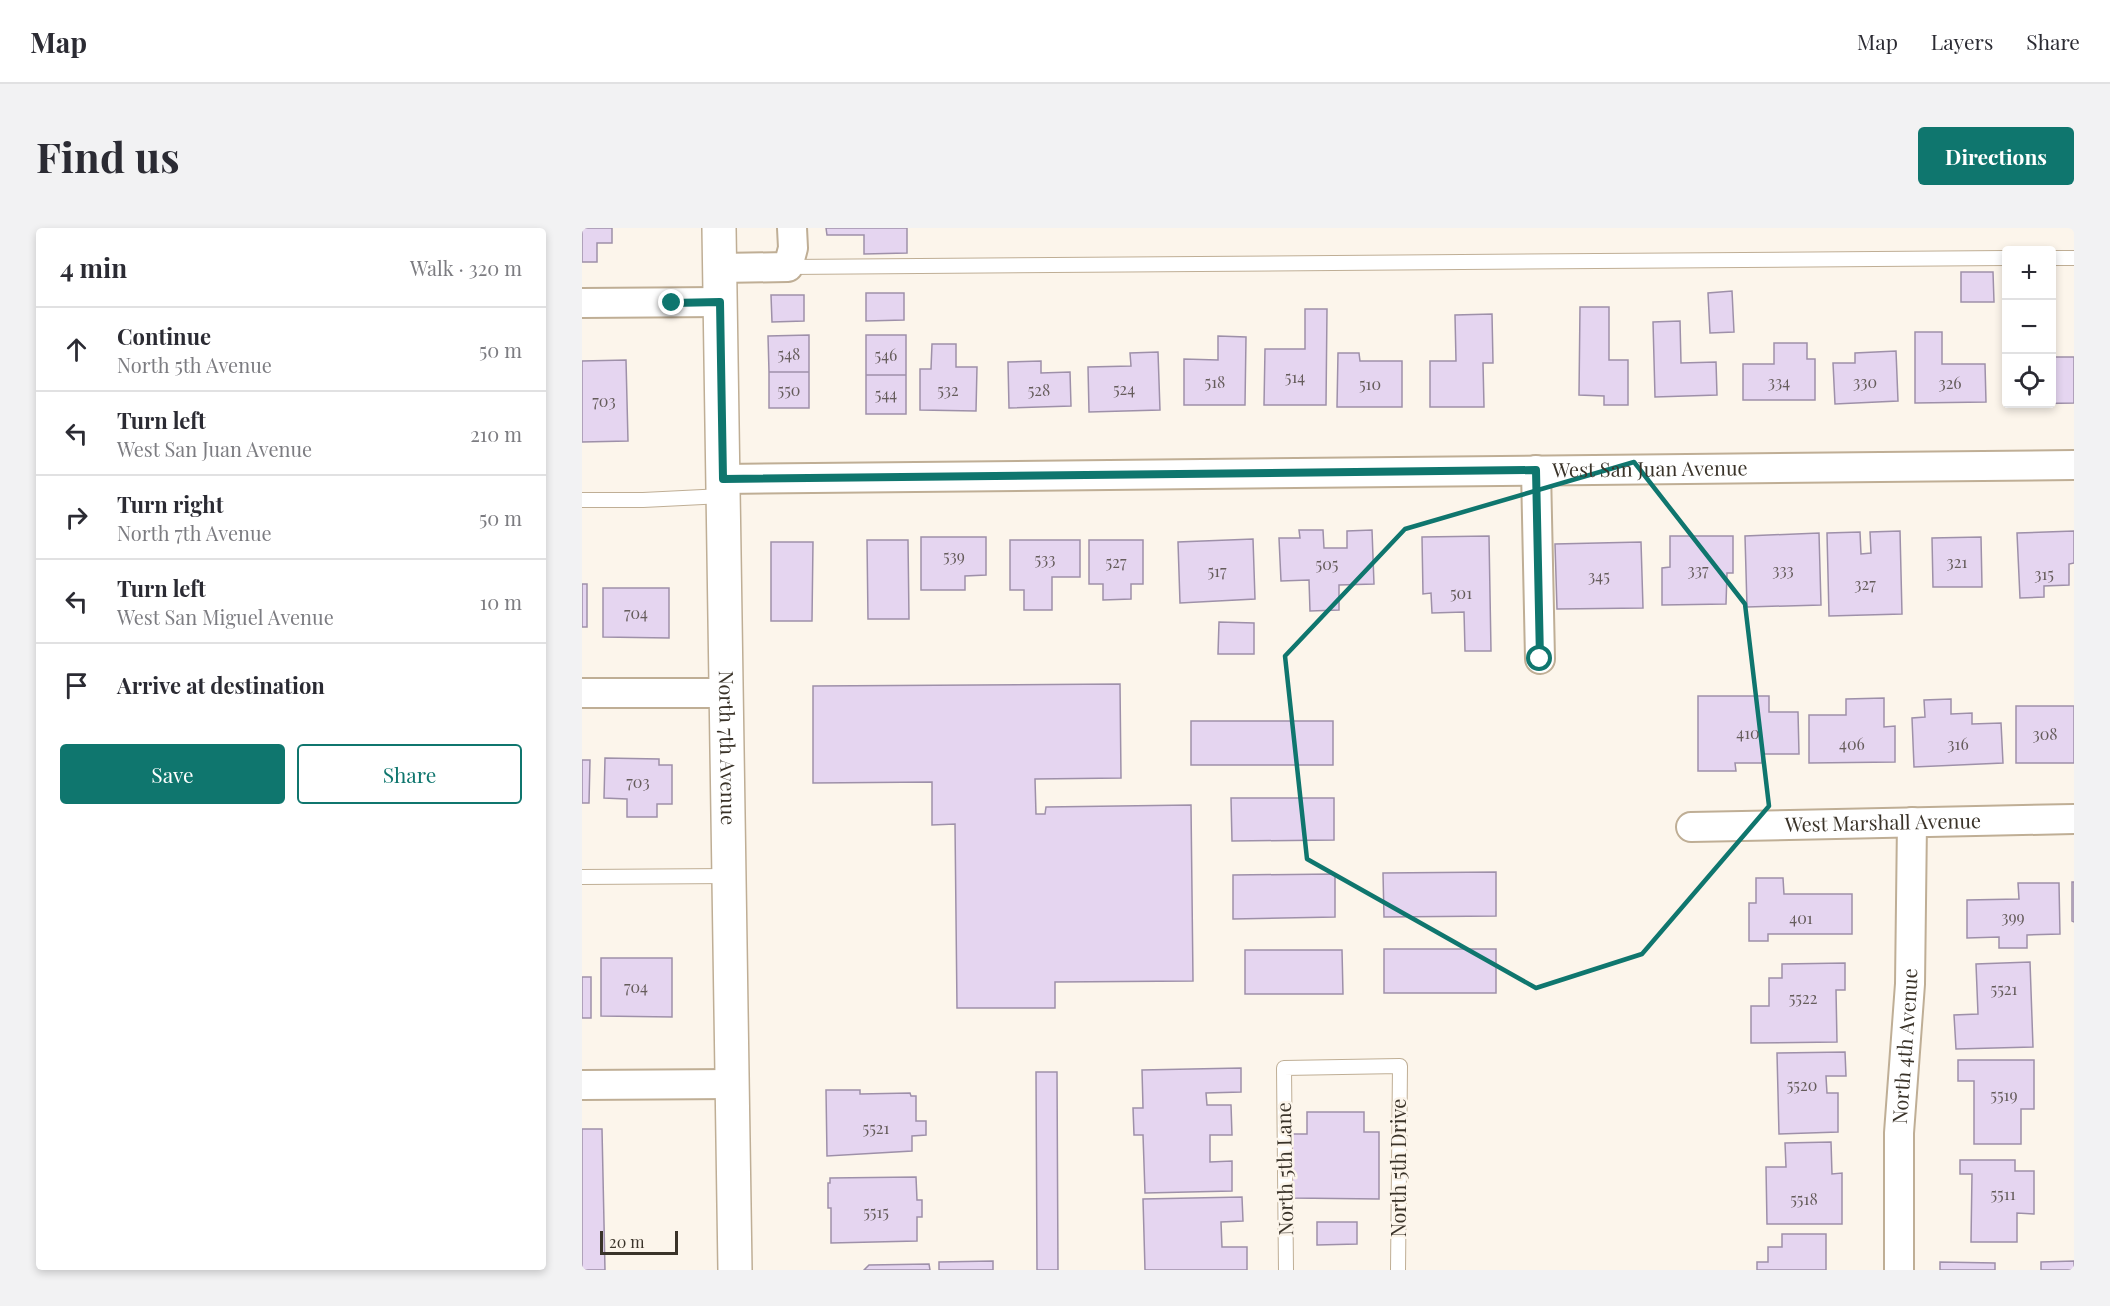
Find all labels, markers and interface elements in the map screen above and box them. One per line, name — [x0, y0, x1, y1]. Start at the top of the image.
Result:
text: Map — [30, 23, 87, 60]
text: Map — [1857, 27, 1898, 55]
text: Layers — [1931, 27, 1993, 55]
text: Share — [2026, 27, 2080, 55]
button: Directions — [1918, 127, 2074, 185]
text: Find us — [36, 128, 180, 184]
map controls — [2002, 246, 2056, 408]
button: + — [2002, 246, 2056, 300]
text: 4 min — [60, 250, 127, 285]
text: Walk · 320 m — [410, 254, 522, 281]
route end — [658, 289, 684, 315]
button: − — [2002, 300, 2056, 354]
text: Continue — [117, 321, 211, 351]
icon: ahead — [60, 333, 93, 366]
text: 50 m — [479, 336, 522, 363]
house number: 548 — [778, 343, 800, 364]
house number: 546 — [875, 344, 897, 365]
text: North 5th Avenue — [117, 351, 272, 378]
button: locate — [2002, 354, 2056, 408]
house number: 514 — [1285, 366, 1305, 387]
house number: 518 — [1205, 371, 1225, 392]
house number: 334 — [1768, 371, 1790, 392]
house number: 330 — [1853, 371, 1877, 392]
house number: 326 — [1938, 372, 1962, 393]
house number: 510 — [1359, 373, 1381, 394]
house number: 524 — [1113, 378, 1135, 399]
house number: 550 — [778, 379, 800, 400]
house number: 532 — [937, 379, 959, 400]
house number: 528 — [1028, 379, 1050, 400]
house number: 544 — [875, 383, 897, 404]
house number: 703 — [592, 390, 616, 411]
text: Turn left — [117, 405, 206, 435]
icon: left — [60, 417, 93, 450]
text: 210 m — [470, 420, 522, 447]
text: West San Juan Avenue — [117, 435, 312, 462]
street label: West San Juan Avenue — [1551, 453, 1748, 482]
text: Turn right — [117, 489, 223, 519]
icon: right — [60, 501, 93, 534]
text: 50 m — [479, 504, 522, 531]
text: North 7th Avenue — [117, 519, 272, 546]
house number: 539 — [943, 545, 965, 566]
house number: 533 — [1034, 548, 1056, 569]
house number: 527 — [1106, 551, 1127, 572]
house number: 321 — [1947, 551, 1967, 572]
house number: 505 — [1316, 553, 1338, 574]
house number: 337 — [1688, 559, 1709, 580]
house number: 333 — [1772, 559, 1794, 580]
house number: 517 — [1207, 560, 1227, 581]
house number: 315 — [2034, 563, 2054, 584]
house number: 345 — [1588, 565, 1610, 586]
text: Turn left — [117, 573, 206, 603]
house number: 327 — [1854, 573, 1876, 594]
house number: 501 — [1450, 582, 1472, 603]
icon: left — [60, 585, 93, 618]
text: 10 m — [480, 588, 522, 615]
house number: 704 — [624, 602, 648, 623]
text: West San Miguel Avenue — [117, 603, 334, 630]
route start — [1526, 645, 1552, 671]
icon: arrive — [60, 669, 93, 702]
text: Arrive at destination — [117, 670, 325, 700]
street label: North 7th Avenue — [714, 670, 743, 826]
house number: 410 — [1736, 722, 1760, 743]
house number: 308 — [2032, 723, 2058, 744]
house number: 406 — [1839, 733, 1865, 754]
house number: 316 — [1947, 733, 1969, 754]
button: Save — [60, 744, 285, 804]
button: Share — [297, 744, 522, 804]
house number: 703 — [626, 771, 650, 792]
street label: West Marshall Avenue — [1784, 806, 1981, 837]
house number: 399 — [2001, 906, 2025, 927]
house number: 401 — [1789, 907, 1813, 928]
street label: North 4th Avenue — [1885, 968, 1922, 1125]
house number: 704 — [624, 976, 648, 997]
house number: 5521 — [1991, 978, 2018, 999]
house number: 5522 — [1789, 987, 1817, 1008]
house number: 5520 — [1787, 1074, 1817, 1095]
house number: 5519 — [1990, 1084, 2018, 1105]
street label: North 5th Drive — [1384, 1099, 1411, 1237]
street label: North 5th Lane — [1269, 1102, 1298, 1236]
house number: 5521 — [863, 1117, 890, 1138]
house number: 5511 — [1990, 1183, 2016, 1204]
house number: 5518 — [1790, 1188, 1818, 1209]
house number: 5515 — [863, 1201, 889, 1222]
scale bar — [600, 1228, 678, 1256]
text: 20 m — [609, 1231, 644, 1252]

